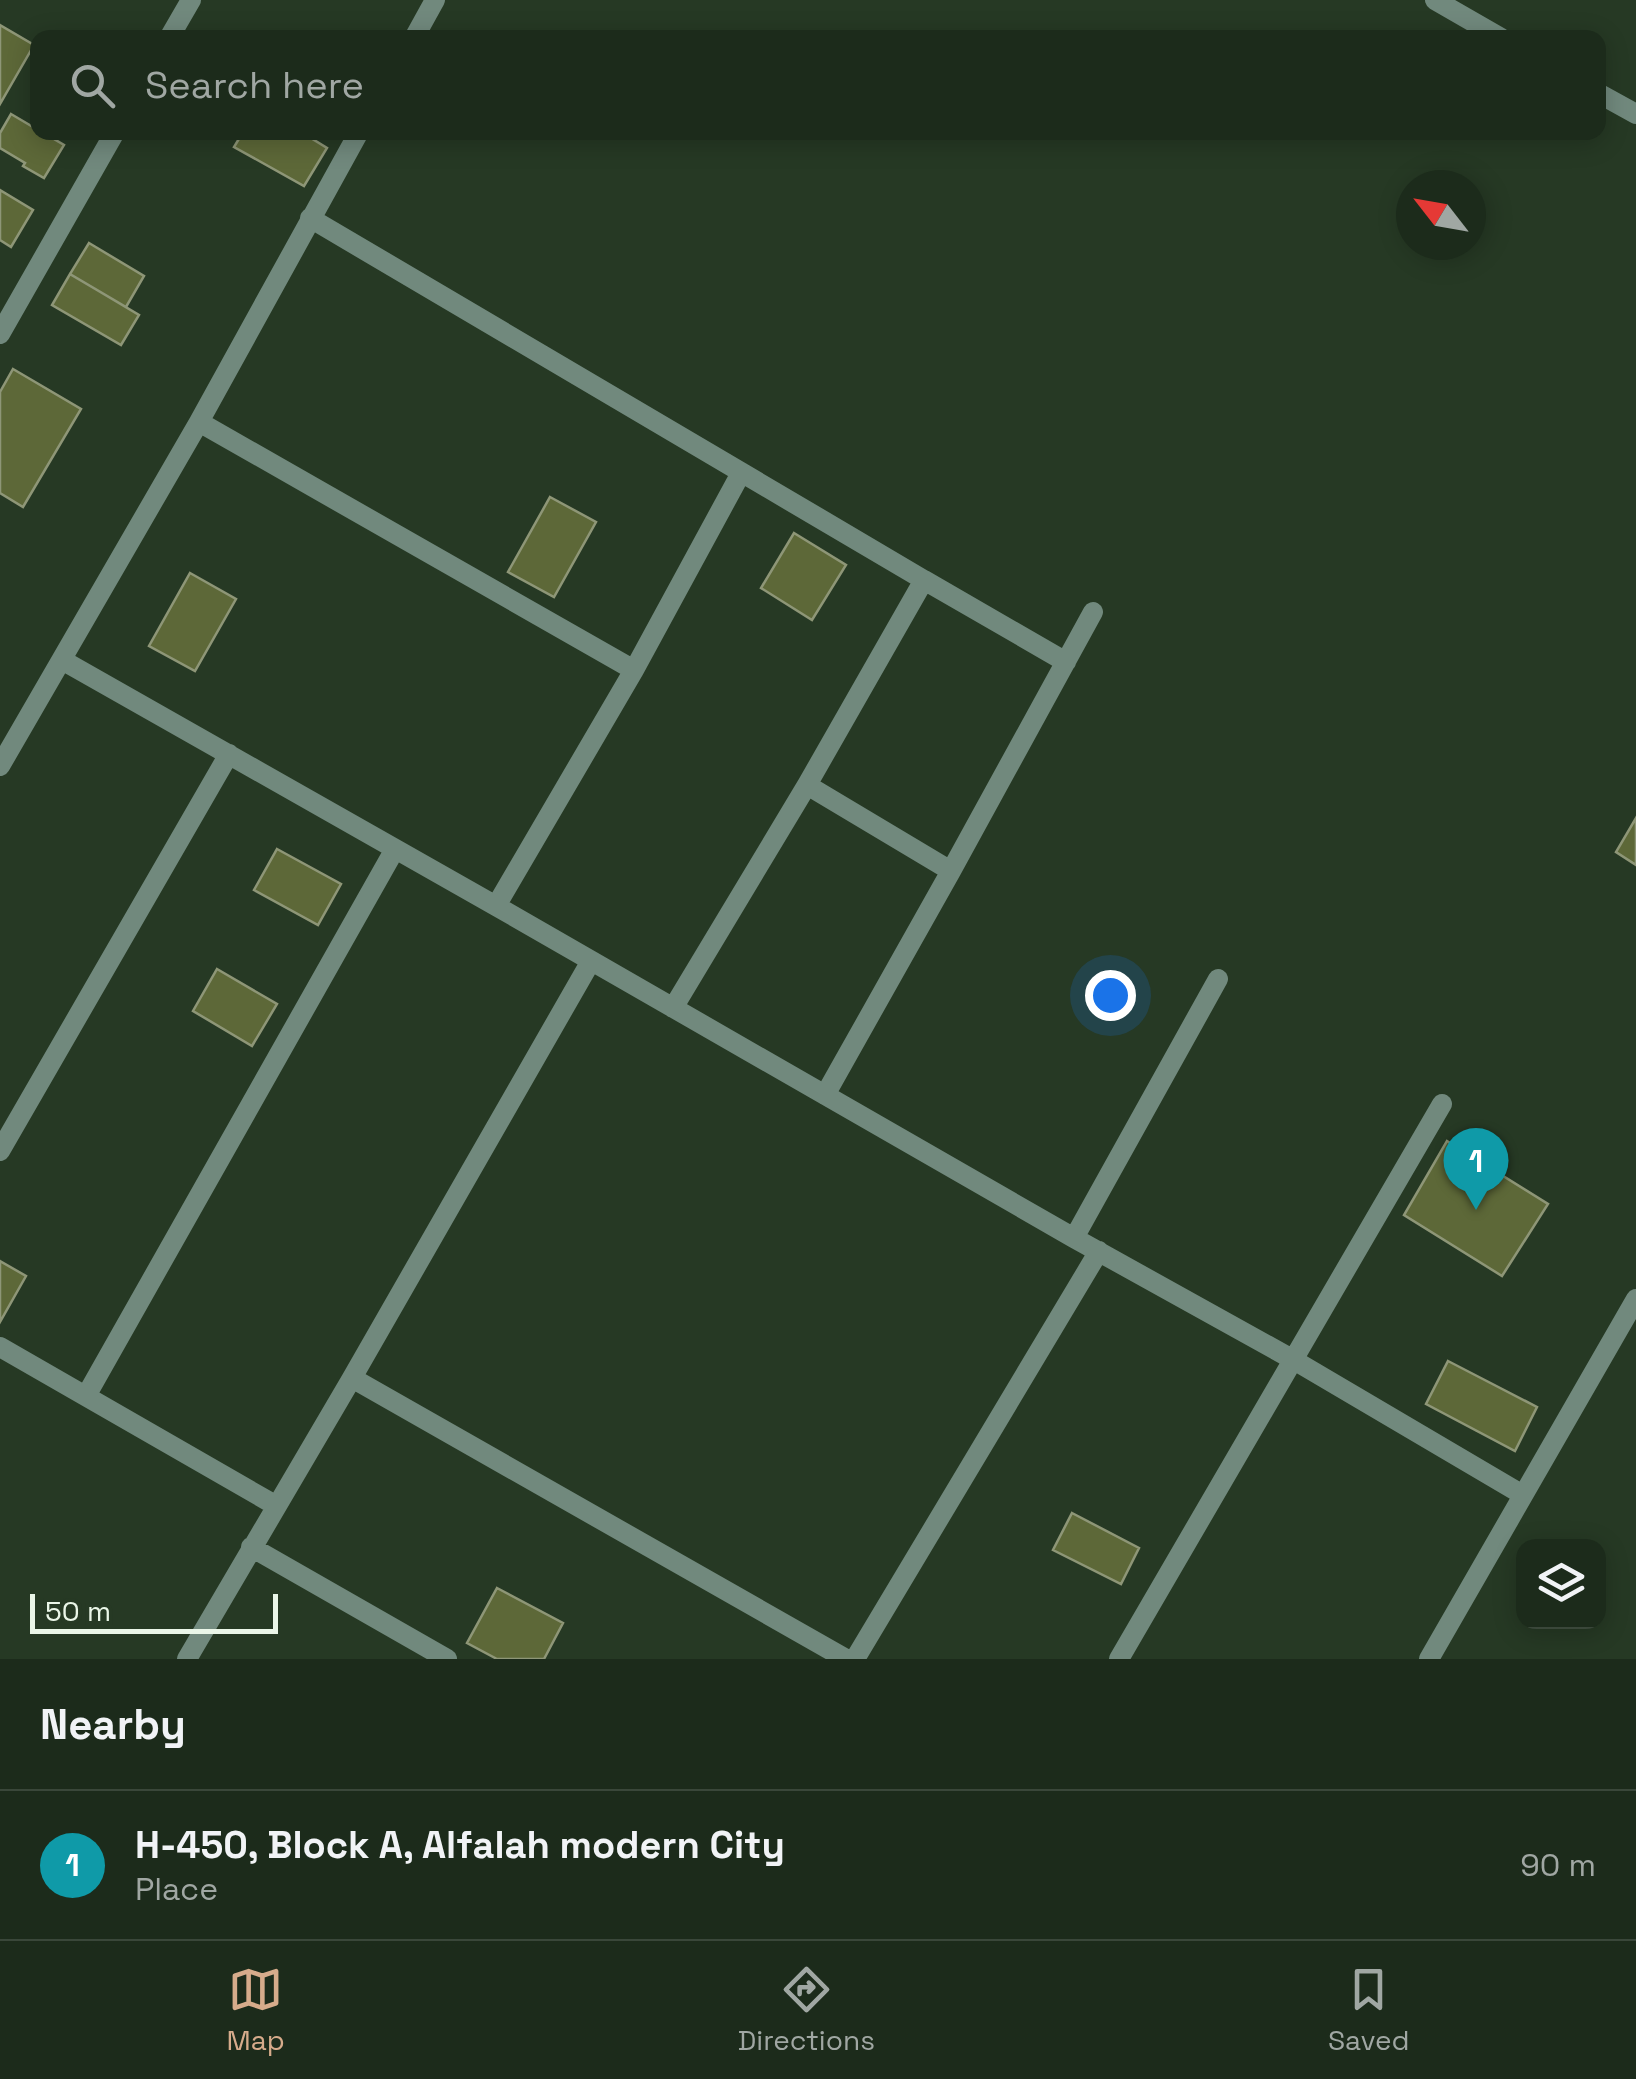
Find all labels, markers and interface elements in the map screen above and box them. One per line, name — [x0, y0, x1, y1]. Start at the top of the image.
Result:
search box — [30, 30, 1606, 140]
icon: search — [65, 58, 120, 113]
text: Search here — [145, 61, 364, 109]
north arrow — [1396, 170, 1486, 260]
your location — [1085, 970, 1136, 1021]
pin: 1 — [1444, 1128, 1508, 1210]
map controls — [1516, 1539, 1606, 1629]
button: layers — [1516, 1539, 1606, 1629]
scale bar — [30, 1589, 278, 1634]
text: 50 m — [45, 1593, 111, 1629]
text: Nearby — [40, 1698, 186, 1751]
text: H-450, Block A, Alfalah modern City — [135, 1821, 785, 1869]
text: 1 — [65, 1845, 80, 1885]
text: 90 m — [1520, 1845, 1596, 1885]
text: Place — [135, 1869, 218, 1909]
tab: Map — [226, 1962, 285, 2058]
tab: Directions — [738, 1962, 875, 2058]
tab: Saved — [1328, 1962, 1410, 2058]

